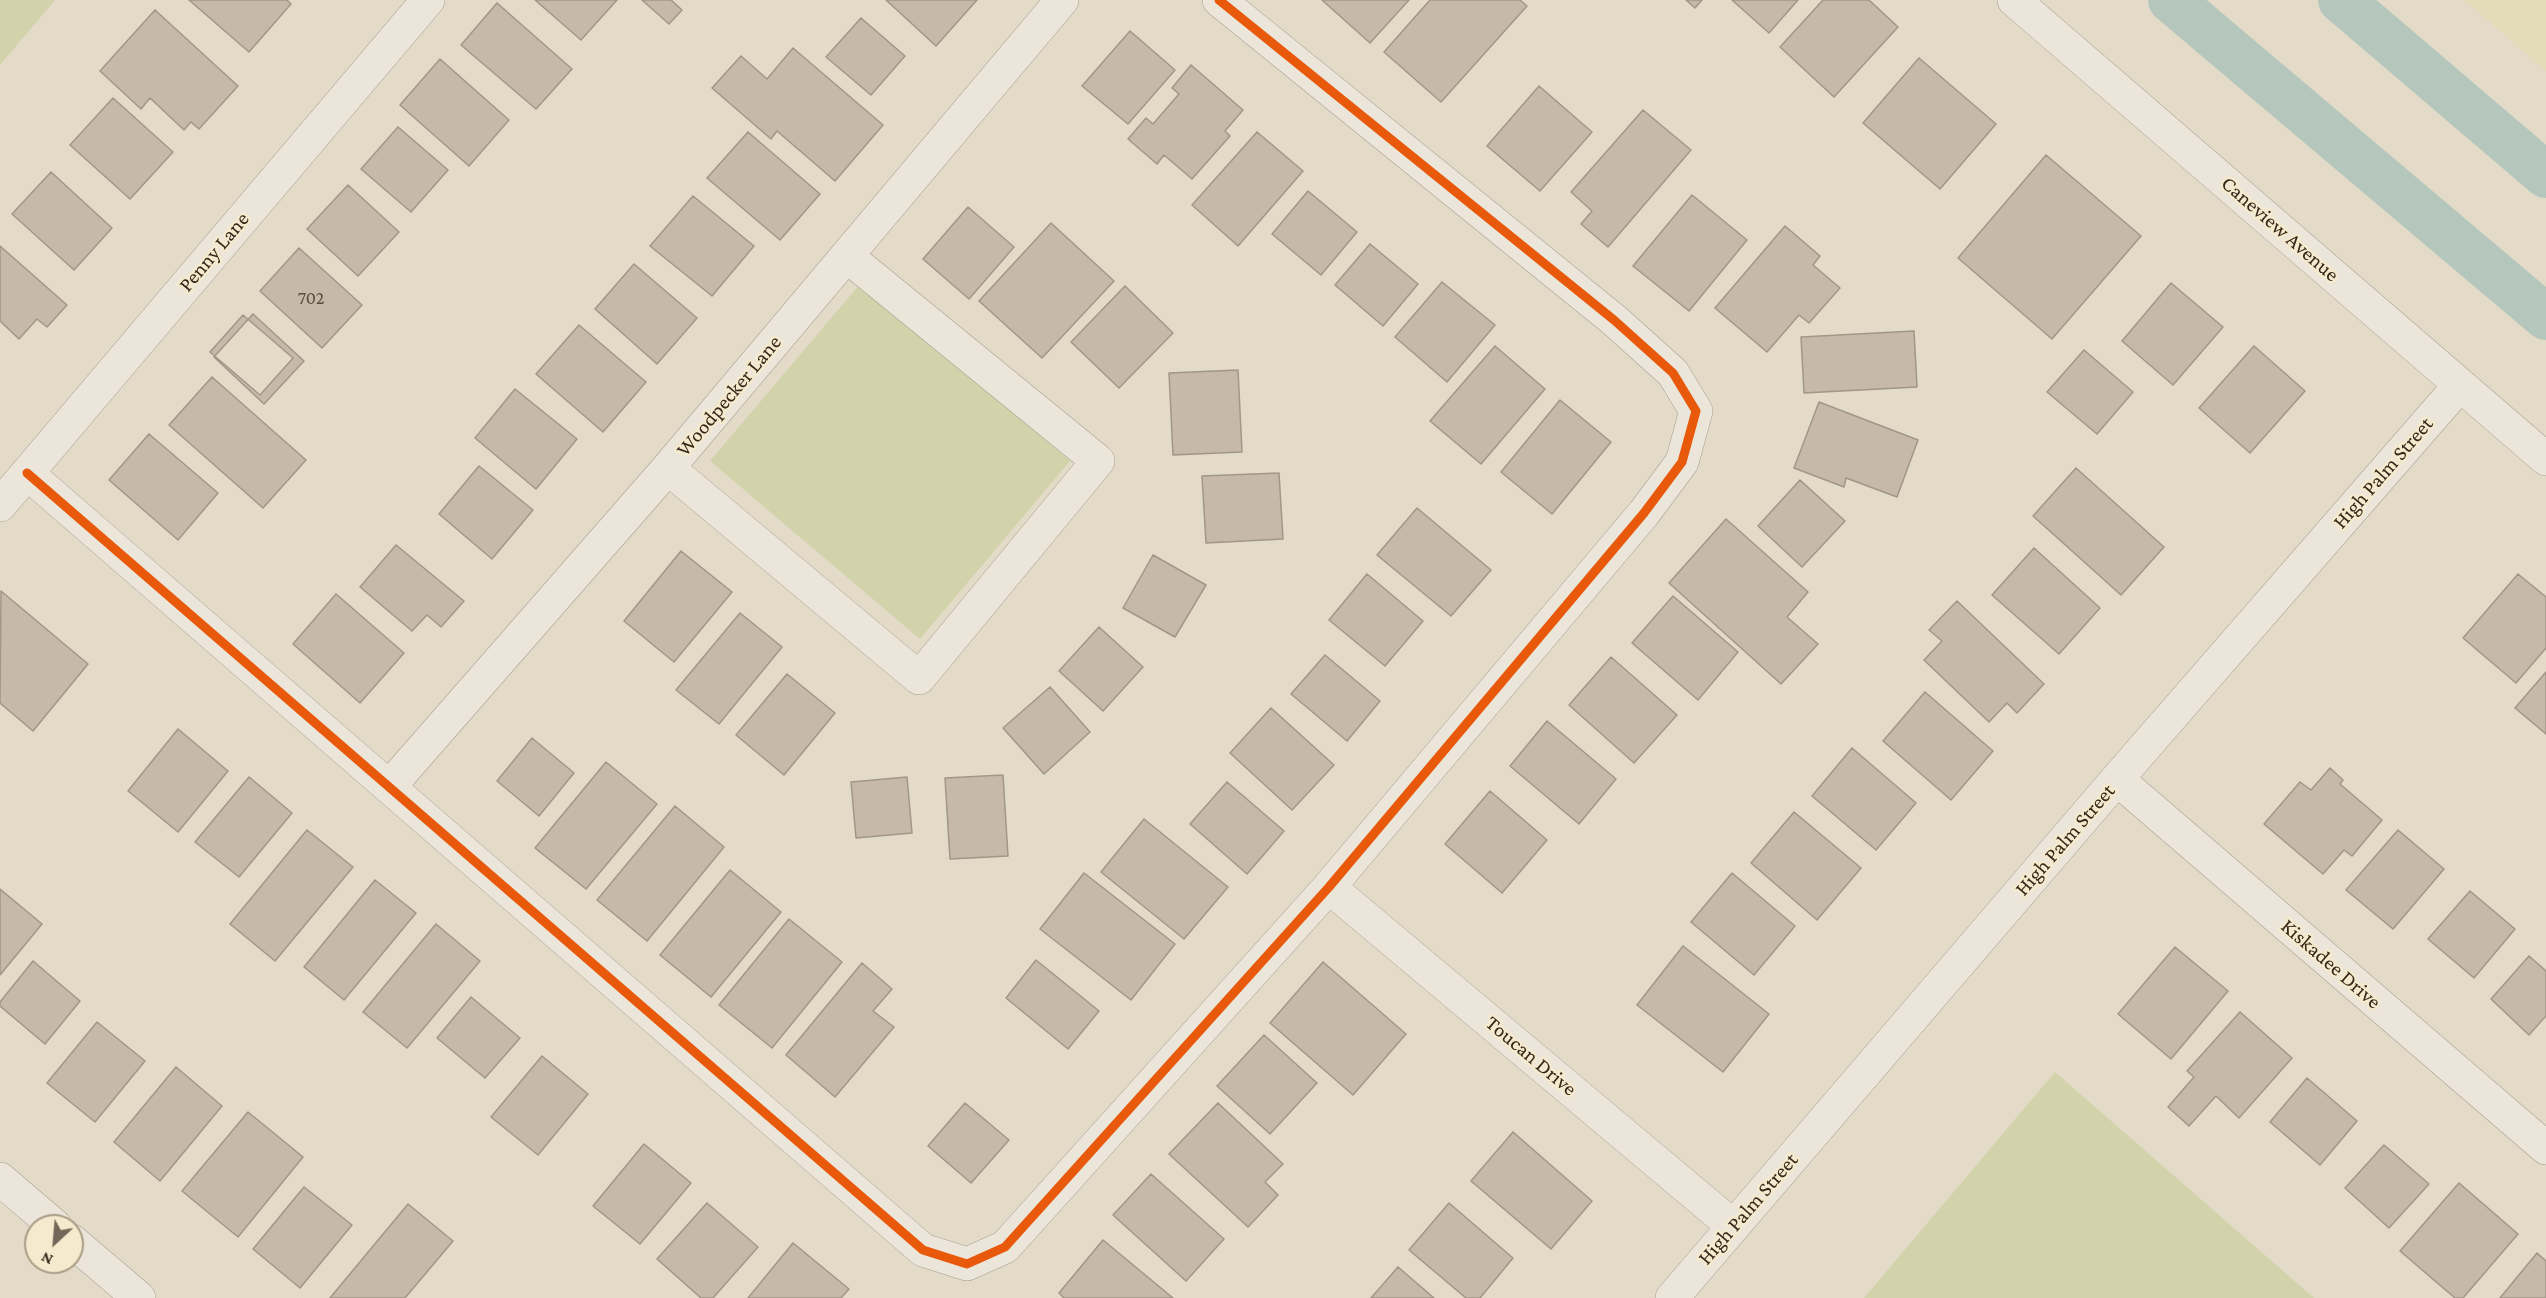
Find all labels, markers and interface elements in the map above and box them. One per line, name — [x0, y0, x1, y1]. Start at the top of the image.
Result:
street label: Caneview Avenue — [2216, 171, 2344, 287]
street label: Penny Lane — [173, 207, 255, 297]
house number: 702 — [298, 287, 324, 309]
street label: Woodpecker Lane — [671, 330, 787, 462]
street label: High Palm Street — [2328, 412, 2438, 534]
street label: High Palm Street — [2010, 779, 2120, 901]
street label: Kiskadee Drive — [2276, 914, 2386, 1014]
street label: Toucan Drive — [1480, 1011, 1582, 1101]
street label: High Palm Street — [1693, 1148, 1803, 1270]
north arrow — [24, 1214, 84, 1274]
text: N — [38, 1249, 55, 1269]

